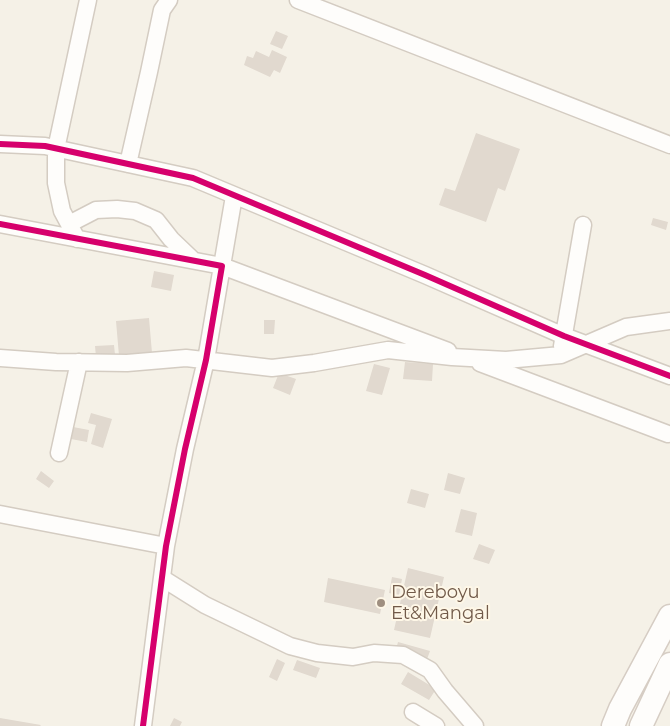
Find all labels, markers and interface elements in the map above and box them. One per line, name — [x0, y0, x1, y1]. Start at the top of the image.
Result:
place label: Dereboyu Et&Mangal — [391, 582, 490, 624]
marker: Dereboyu Et&Mangal — [375, 597, 387, 609]

